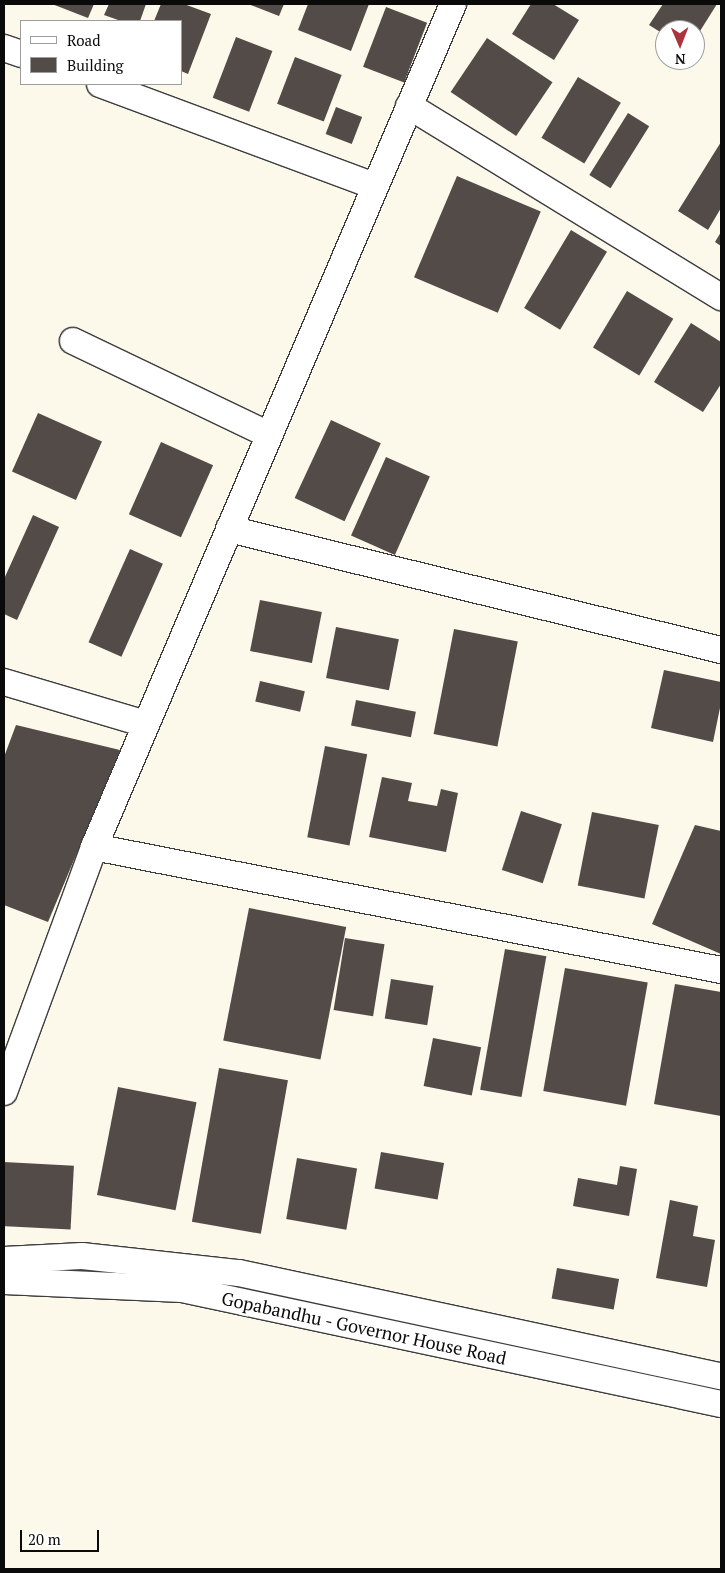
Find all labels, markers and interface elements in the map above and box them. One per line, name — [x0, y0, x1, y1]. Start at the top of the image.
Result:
legend — [20, 20, 182, 85]
north arrow — [655, 20, 705, 70]
text: Road — [67, 30, 100, 50]
text: N — [675, 50, 686, 69]
text: Building — [67, 55, 124, 75]
street label: Gopabandhu - Governor House Road — [219, 1287, 509, 1369]
scale bar — [22, 1520, 101, 1552]
text: 20 m — [28, 1529, 61, 1549]

